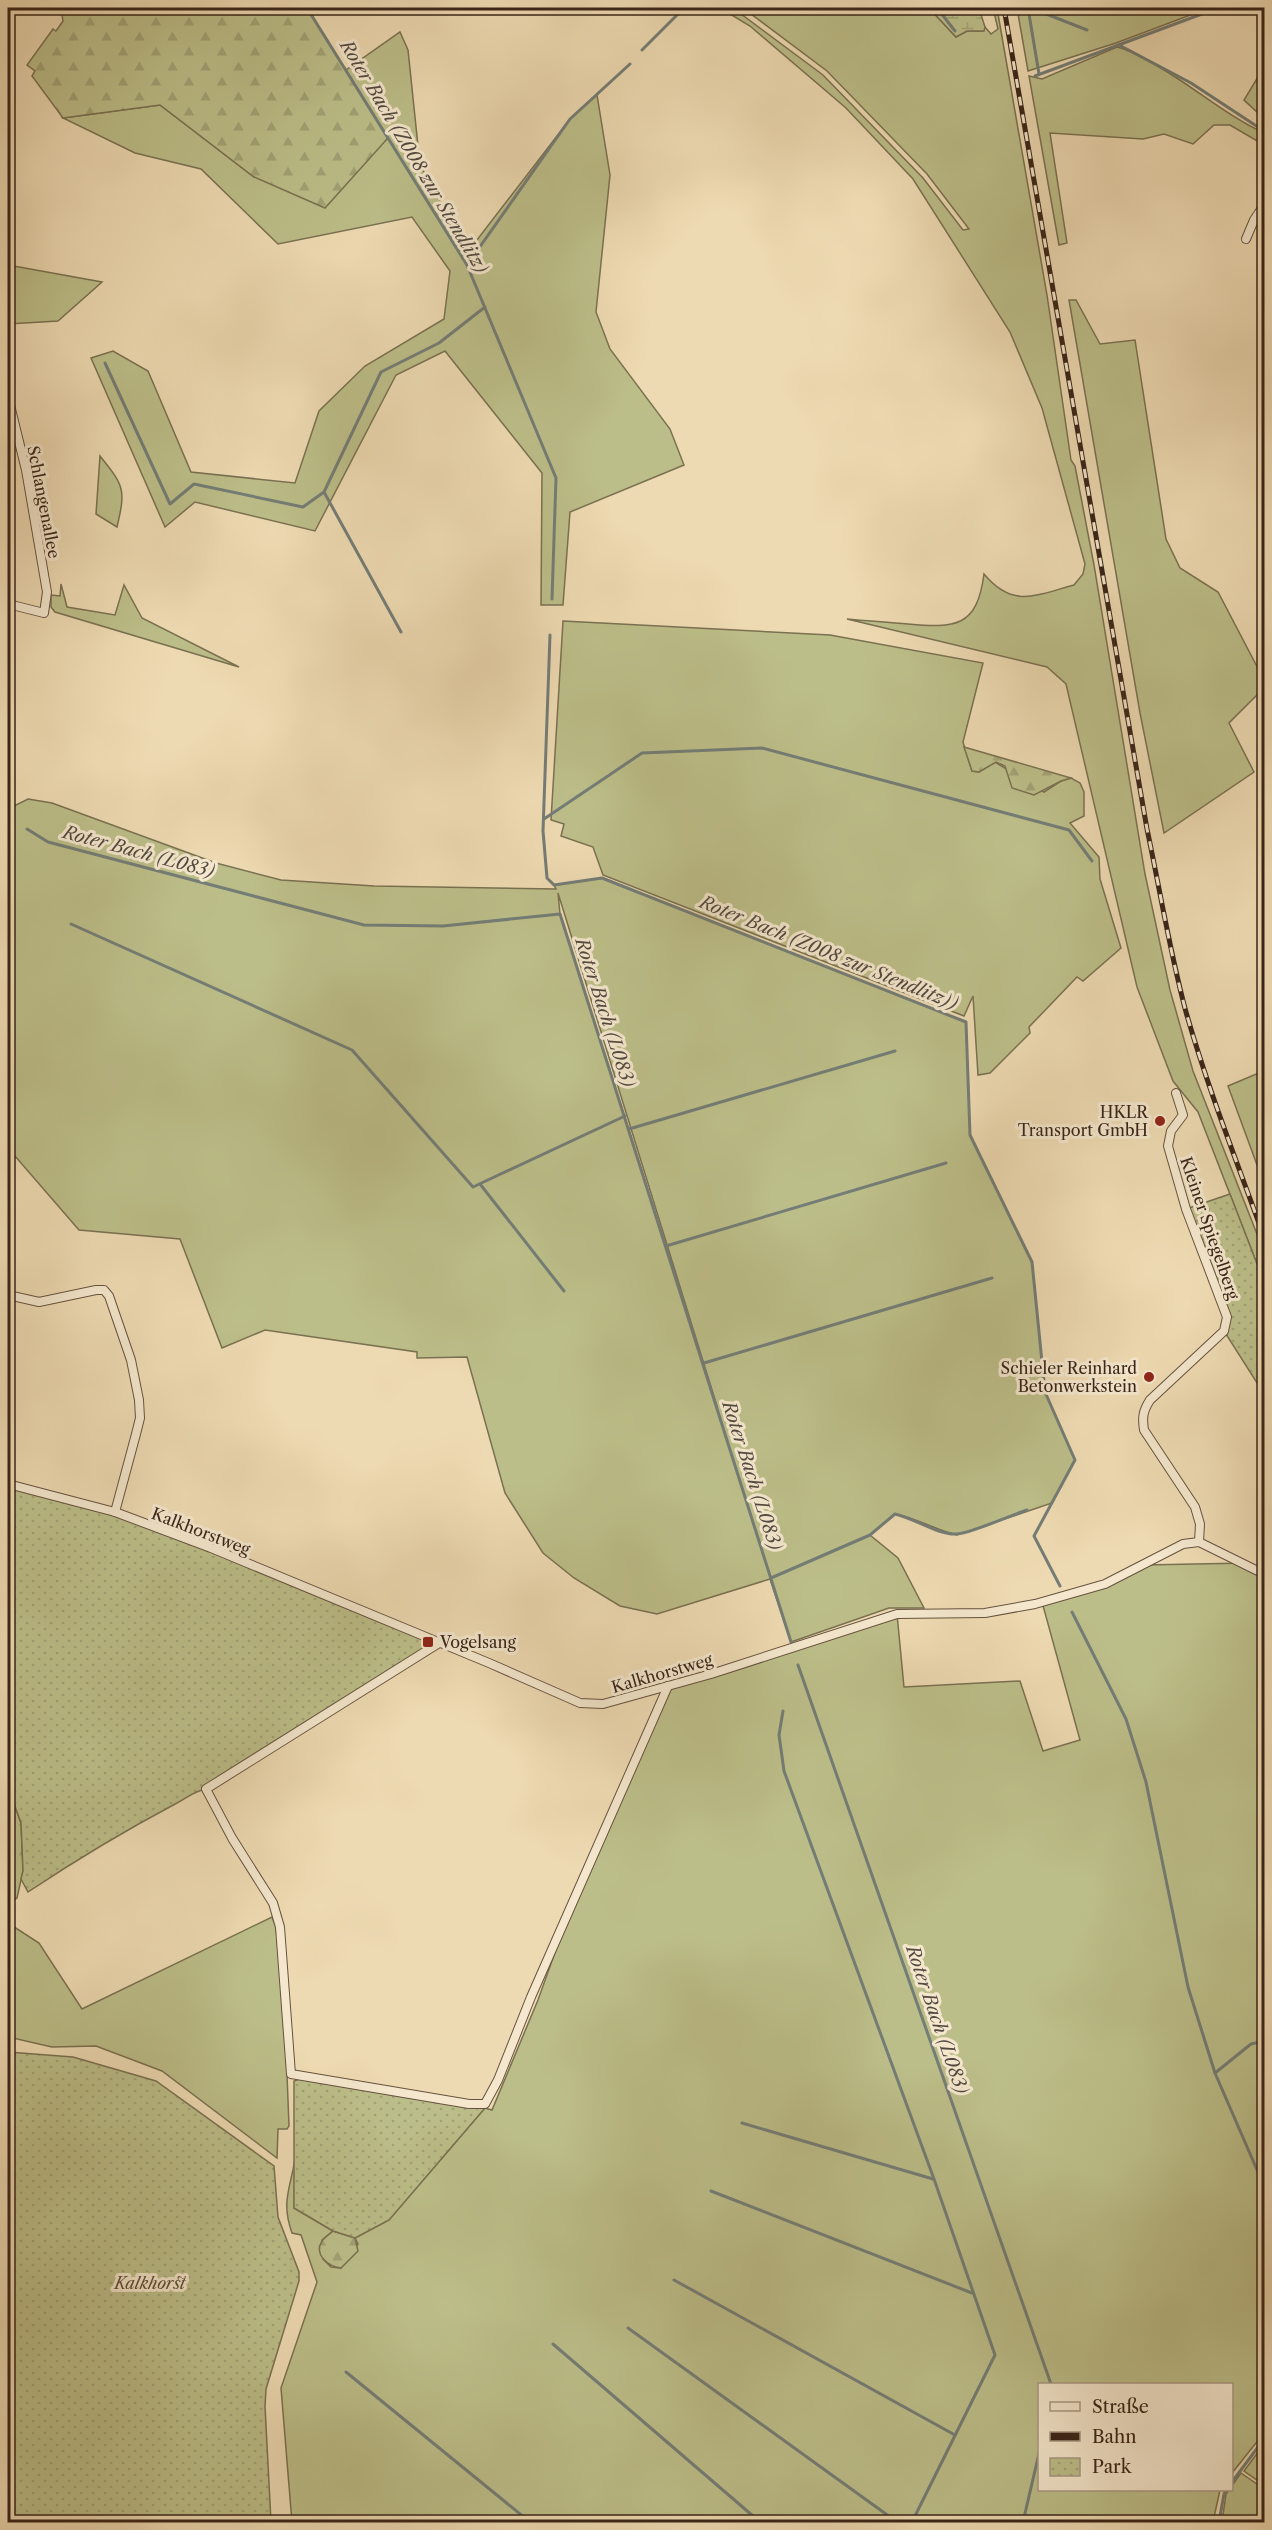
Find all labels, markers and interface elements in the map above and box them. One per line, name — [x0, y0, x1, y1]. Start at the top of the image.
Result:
water label: Roter Bach (Z008 zur Stendlitz) — [334, 34, 493, 278]
street label: Schlangenallee — [23, 444, 65, 560]
water label: Roter Bach (L083) — [59, 821, 217, 883]
water label: Roter Bach (Z008 zur Stendlitz)) — [695, 890, 961, 1015]
water label: Roter Bach (L083) — [570, 933, 640, 1091]
place label: HKLR Transport GmbH — [1018, 1102, 1149, 1140]
marker: HKLR Transport GmbH — [1153, 1114, 1167, 1128]
street label: Kleiner Spiegelberg — [1176, 1154, 1244, 1303]
place label: Schieler Reinhard Betonwerkstein — [1001, 1358, 1137, 1396]
marker: Schieler Reinhard Betonwerkstein — [1142, 1370, 1156, 1384]
water label: Roter Bach (L083) — [717, 1396, 787, 1554]
street label: Kalkhorstweg — [149, 1503, 254, 1559]
place label: Vogelsang — [439, 1632, 516, 1652]
marker: Vogelsang — [421, 1635, 435, 1649]
street label: Kalkhorstweg — [609, 1649, 715, 1697]
water label: Roter Bach (L083) — [900, 1941, 973, 2097]
park label: Kalkhorst — [112, 2273, 187, 2293]
legend — [1038, 2383, 1233, 2491]
text: Straße — [1092, 2396, 1149, 2418]
text: Bahn — [1092, 2426, 1137, 2448]
text: Park — [1092, 2456, 1133, 2478]

